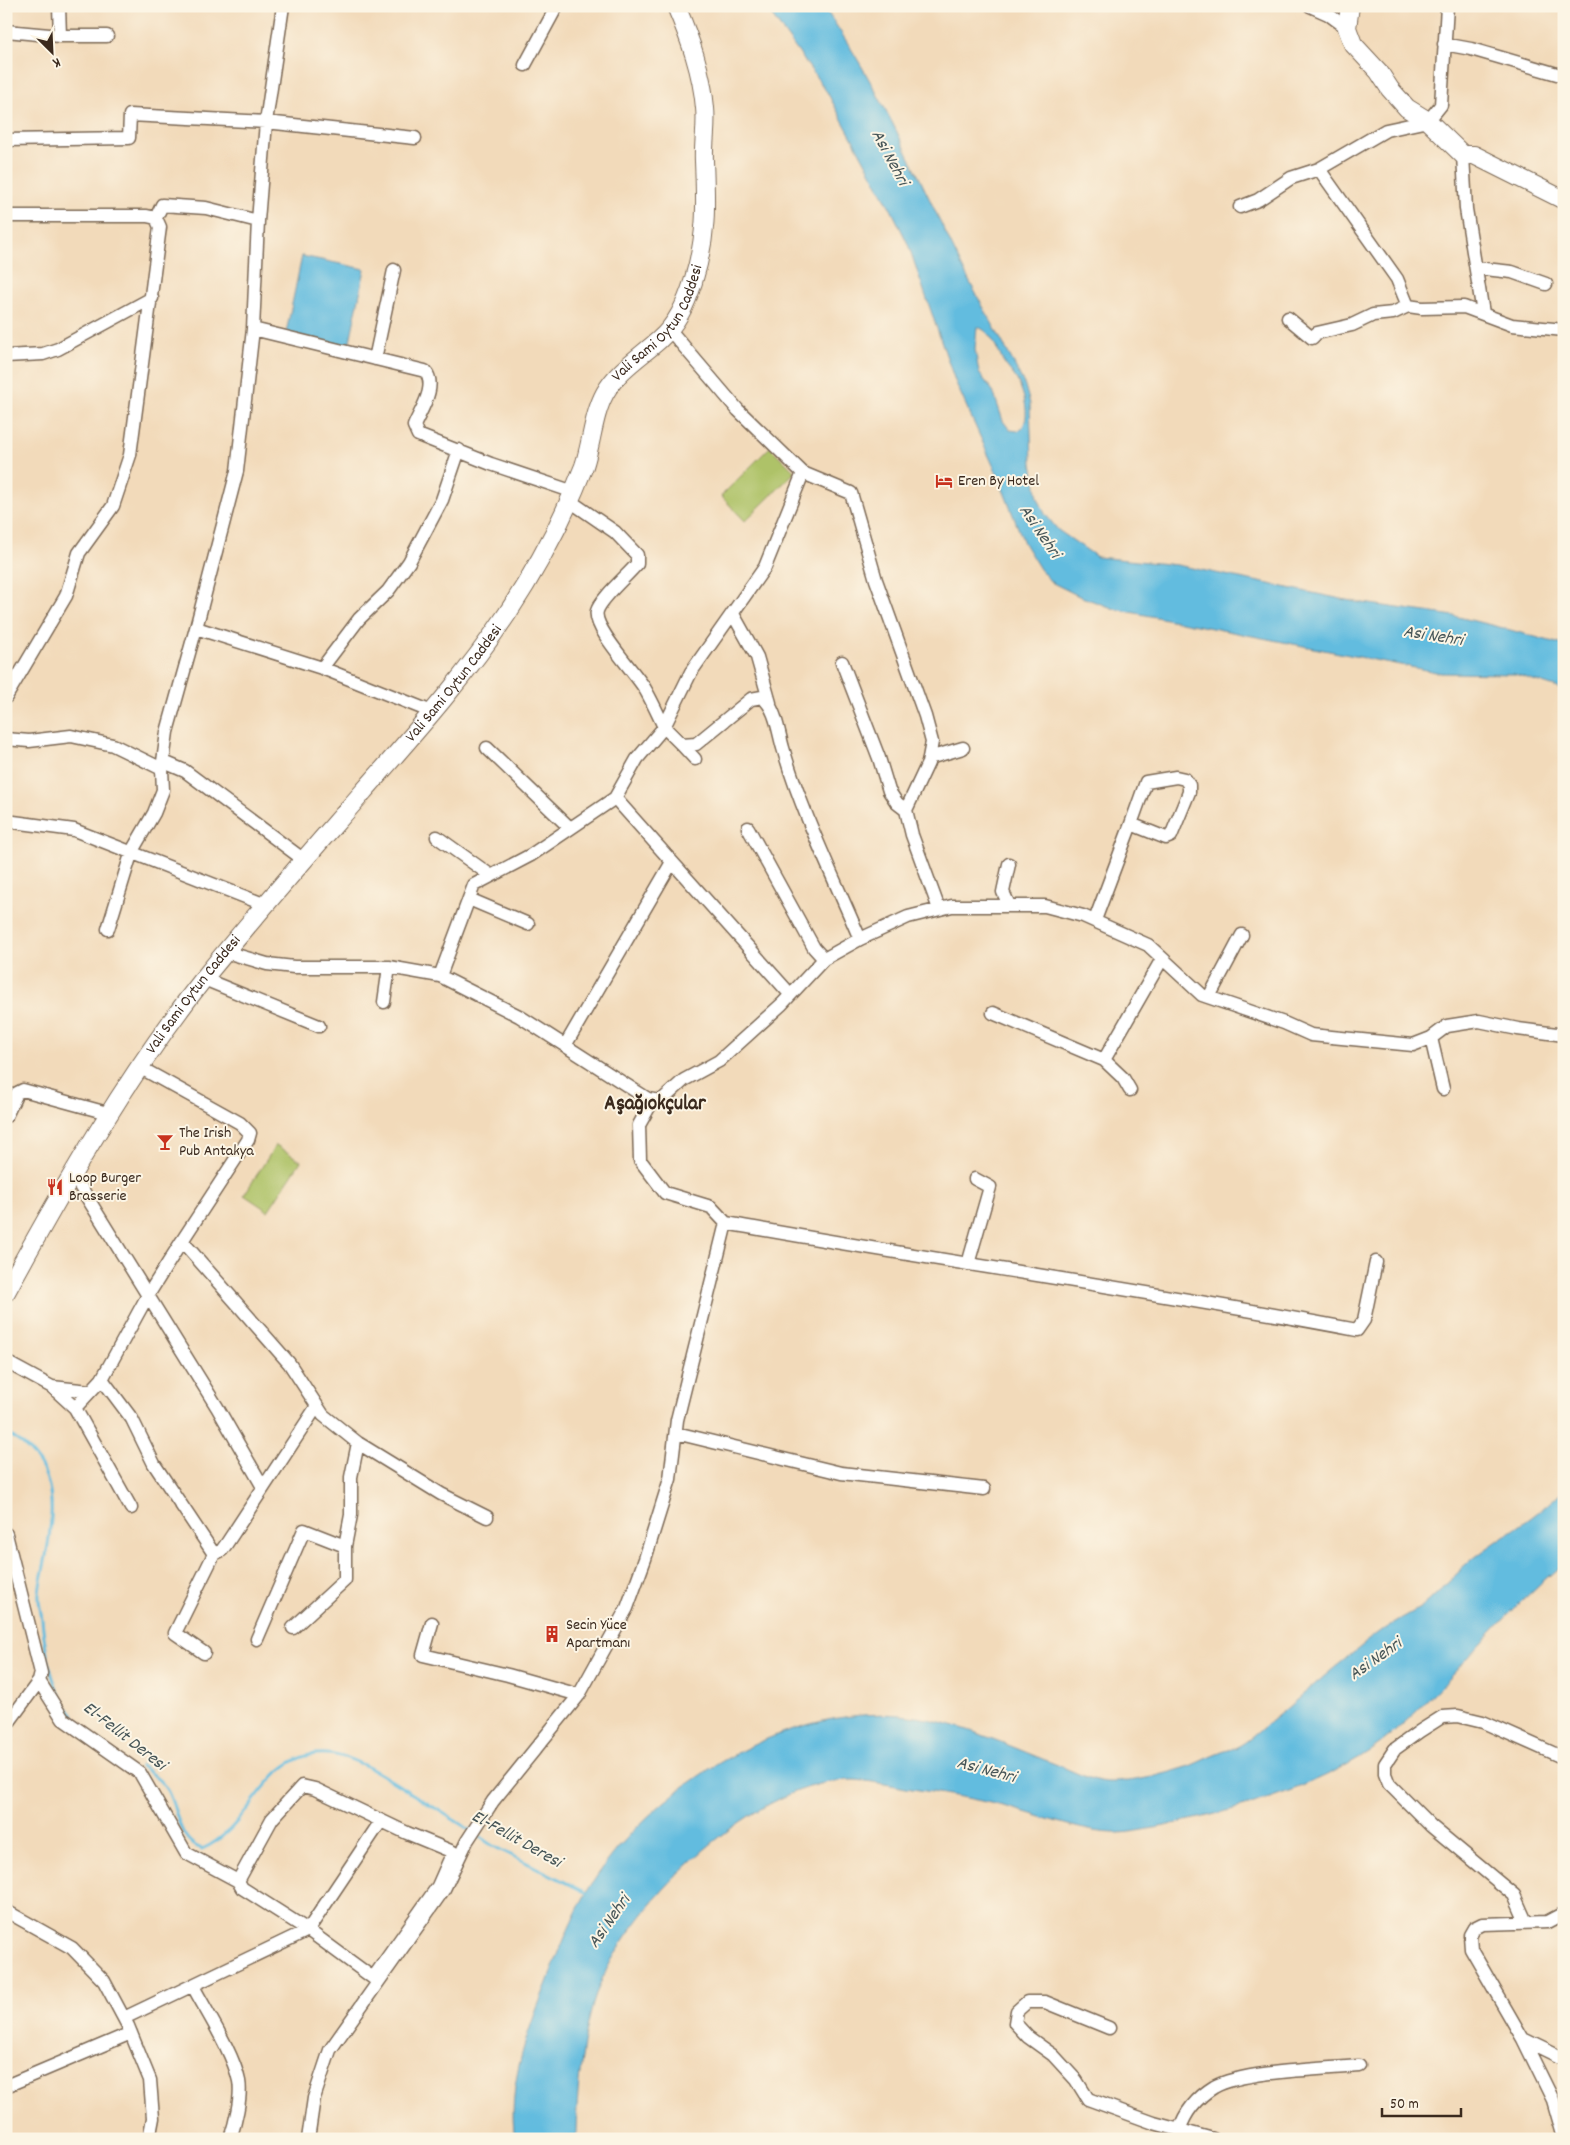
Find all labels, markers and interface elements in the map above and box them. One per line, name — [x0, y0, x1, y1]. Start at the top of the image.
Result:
north arrow — [28, 28, 78, 78]
text: K — [49, 52, 63, 73]
water label: Asi Nehri — [864, 126, 915, 193]
street label: Vali Sami Oytun Caddesi — [606, 262, 709, 387]
place label: Eren By Hotel — [958, 470, 1039, 493]
hotel icon: Eren By Hotel — [934, 471, 954, 491]
water label: Asi Nehri — [1012, 500, 1068, 566]
street label: Vali Sami Oytun Caddesi — [400, 620, 508, 747]
water label: Asi Nehri — [1401, 620, 1467, 654]
street label: Vali Sami Oytun Caddesi — [140, 930, 246, 1059]
district label: Aşağıokçular — [604, 1090, 707, 1120]
place label: The Irish Pub Antakya — [179, 1122, 254, 1163]
bar icon: The Irish Pub Antakya — [155, 1132, 175, 1152]
place label: Loop Burger Brasserie — [69, 1167, 141, 1208]
restaurant icon: Loop Burger Brasserie — [45, 1177, 65, 1197]
place label: Secin Yüce Apartmanı — [566, 1614, 630, 1655]
building icon: Secin Yüce Apartmanı — [542, 1624, 562, 1644]
water label: Asi Nehri — [1344, 1631, 1410, 1687]
water label: El-Fellit Deresi — [77, 1696, 173, 1779]
water label: Asi Nehri — [954, 1751, 1021, 1792]
water label: El-Fellit Deresi — [466, 1805, 568, 1876]
water label: Asi Nehri — [583, 1888, 639, 1954]
scale bar — [1382, 2085, 1461, 2117]
text: 50 m — [1390, 2094, 1419, 2116]

